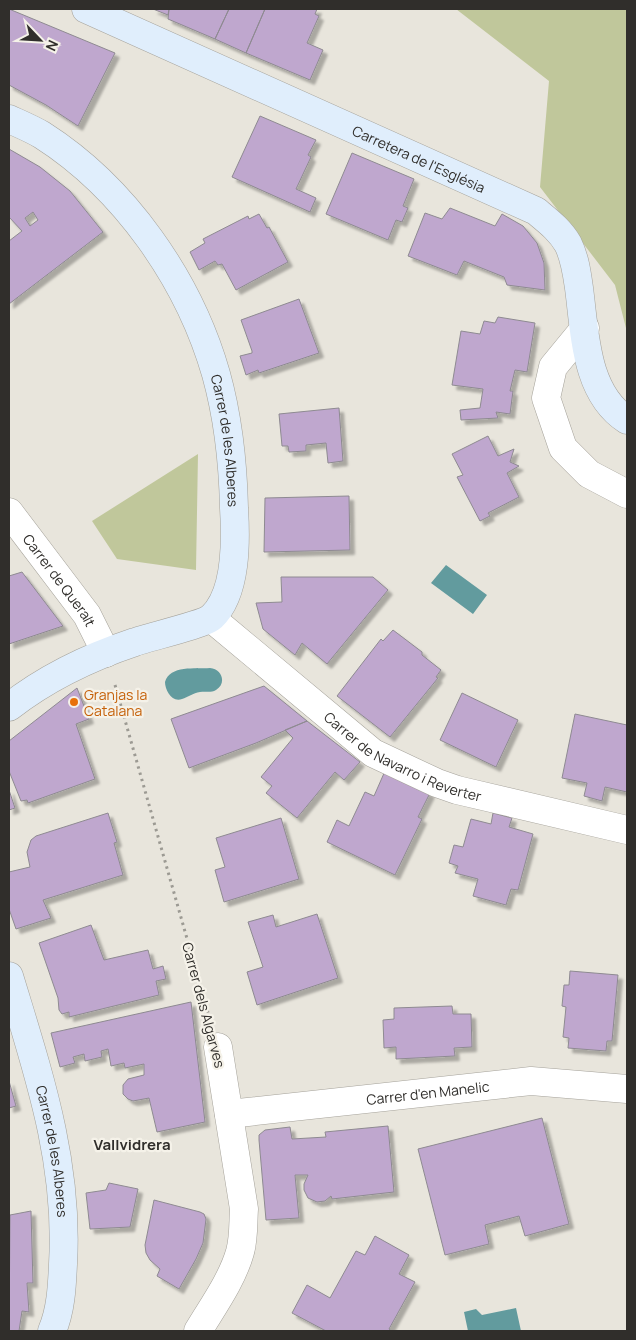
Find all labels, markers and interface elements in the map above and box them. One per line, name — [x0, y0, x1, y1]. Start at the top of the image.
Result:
north arrow — [15, 15, 65, 65]
text: N — [41, 37, 63, 54]
street label: Carretera de l'Església — [350, 120, 488, 197]
street label: Carrer de les Alberes — [207, 372, 243, 507]
street label: Carrer de Queralt — [19, 530, 101, 630]
place label: Granjas la Catalana — [84, 685, 147, 720]
marker: Granjas la Catalana — [68, 696, 80, 708]
street label: Carrer de Navarro i Reverter — [320, 707, 483, 805]
street label: Carrer dels Algarves — [178, 940, 230, 1070]
street label: Carrer d'en Manelic — [365, 1076, 491, 1108]
street label: Carrer de les Alberes — [32, 1083, 73, 1218]
district label: Vallvidrera — [93, 1134, 171, 1155]

